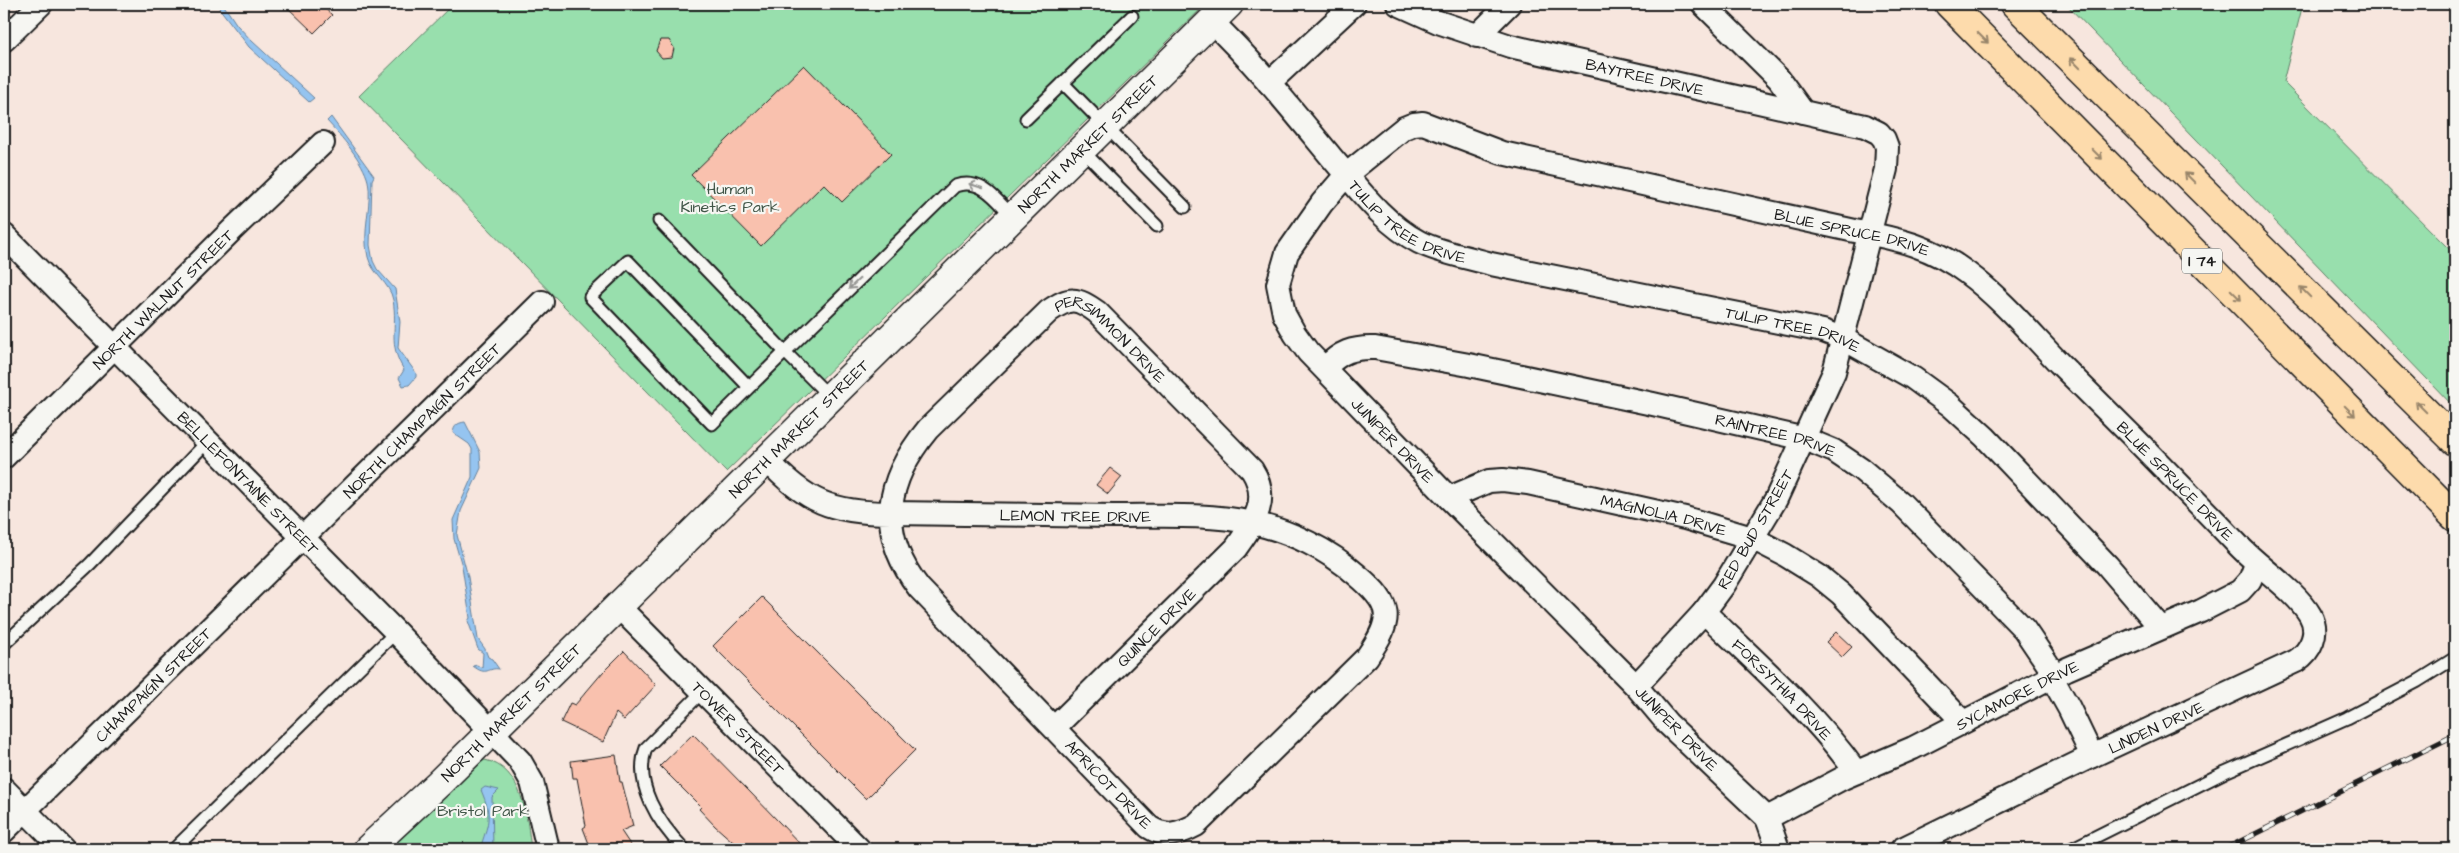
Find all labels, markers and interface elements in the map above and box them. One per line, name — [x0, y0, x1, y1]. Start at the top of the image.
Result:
one-way arrow — [1977, 32, 1989, 45]
street label: BAYTREE DRIVE — [1583, 53, 1706, 101]
one-way arrow — [2069, 57, 2081, 69]
street label: NORTH MARKET STREET — [1013, 70, 1164, 218]
one-way arrow — [2091, 148, 2103, 160]
one-way arrow — [2184, 172, 2196, 184]
street label: TULIP TREE DRIVE — [1343, 175, 1469, 269]
park label: Human Kinetics Park — [680, 178, 780, 218]
one-way arrow — [968, 180, 984, 190]
street label: BLUE SPRUCE DRIVE — [1772, 204, 1933, 262]
street label: NORTH WALNUT STREET — [88, 225, 239, 375]
road number: I 74 — [2182, 248, 2222, 274]
one-way arrow — [848, 278, 860, 291]
one-way arrow — [2299, 286, 2312, 298]
one-way arrow — [2230, 289, 2242, 301]
street label: PERSIMMON DRIVE — [1050, 290, 1171, 388]
street label: TULIP TREE DRIVE — [1723, 302, 1865, 358]
street label: NORTH CHAMPAIGN STREET — [339, 338, 506, 504]
street label: NORTH MARKET STREET — [724, 355, 874, 503]
street label: JUNIPER DRIVE — [1346, 393, 1439, 489]
one-way arrow — [2414, 401, 2427, 413]
one-way arrow — [2344, 404, 2356, 417]
street label: BELLEFONTAINE STREET — [172, 407, 324, 560]
street label: RAINTREE DRIVE — [1713, 409, 1839, 463]
street label: BLUE SPRUCE DRIVE — [2111, 417, 2239, 546]
street label: RED BUD STREET — [1712, 465, 1799, 594]
street label: MAGNOLIA DRIVE — [1598, 490, 1730, 542]
street label: LEMON TREE DRIVE — [1000, 504, 1152, 528]
street label: QUINCE DRIVE — [1112, 583, 1202, 672]
street label: CHAMPAIGN STREET — [91, 623, 217, 748]
street label: FORSYTHIA DRIVE — [1727, 634, 1837, 746]
street label: NORTH MARKET STREET — [437, 638, 587, 787]
street label: SYCAMORE DRIVE — [1952, 655, 2083, 736]
street label: TOWER STREET — [686, 677, 789, 780]
street label: JUNIPER DRIVE — [1630, 681, 1723, 777]
street label: LINDEN DRIVE — [2105, 696, 2208, 760]
street label: APRICOT DRIVE — [1060, 735, 1157, 835]
park label: Bristol Park — [437, 800, 529, 822]

